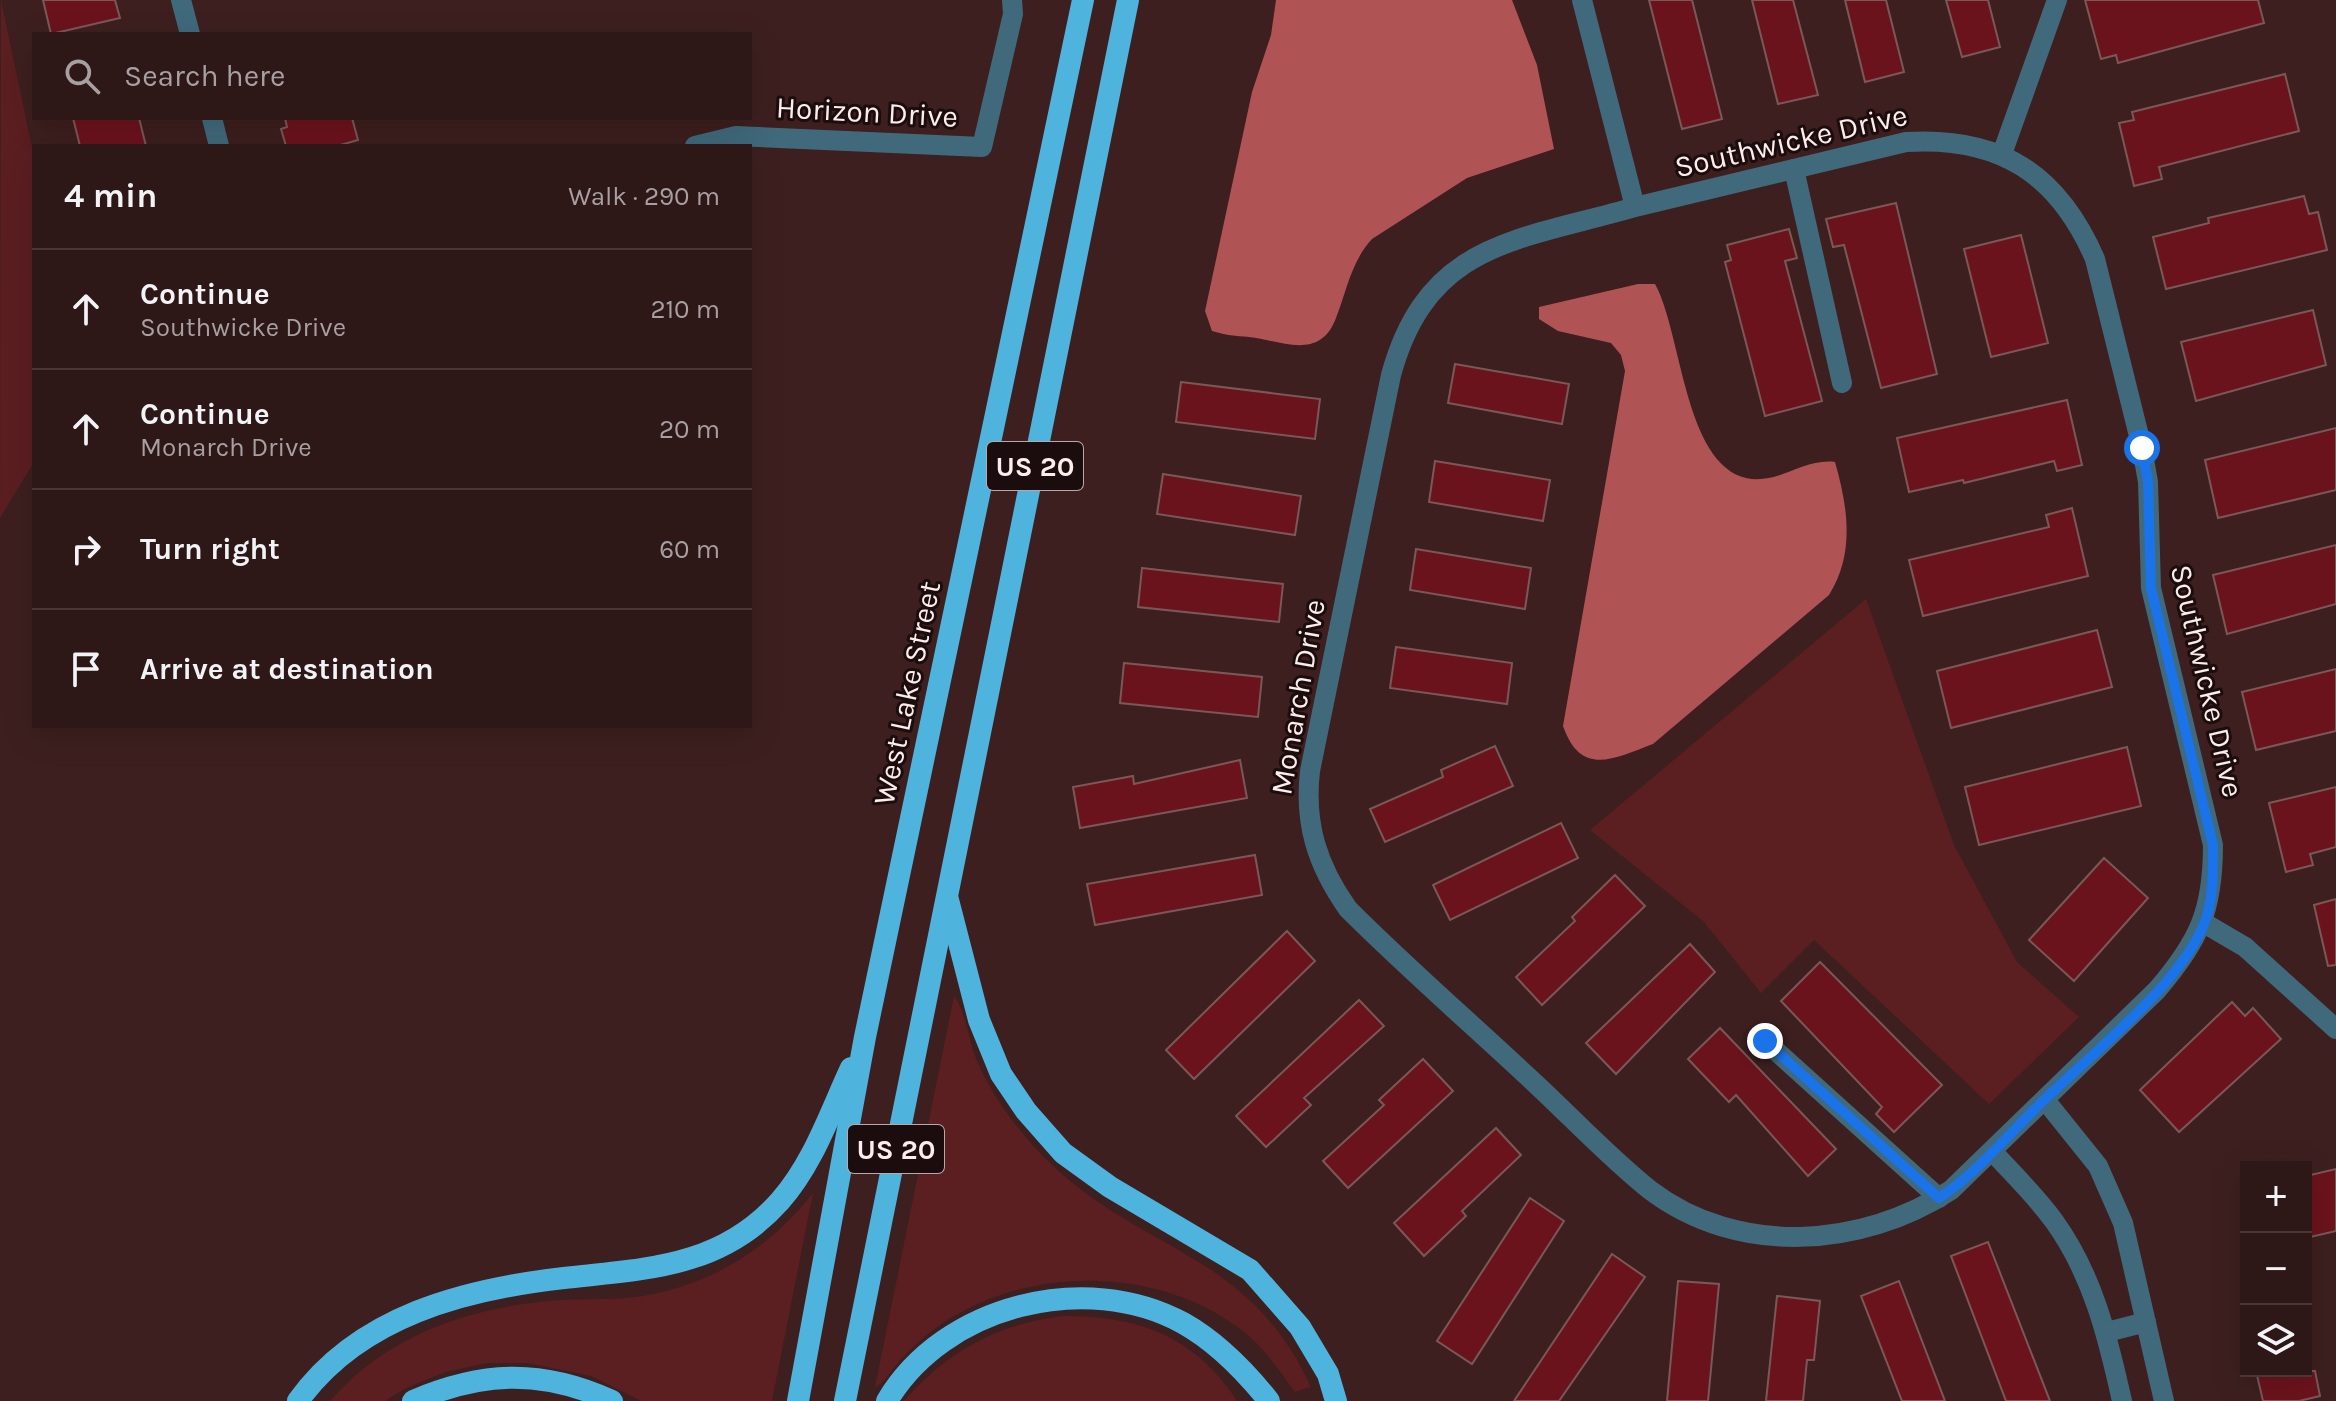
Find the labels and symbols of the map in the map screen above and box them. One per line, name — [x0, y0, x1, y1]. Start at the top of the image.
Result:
street label: Horizon Drive — [775, 89, 959, 135]
street label: Southwicke Drive — [1671, 97, 1911, 185]
route start — [2124, 430, 2160, 466]
road number: US 20 — [987, 442, 1083, 490]
street label: Southwicke Drive — [2163, 561, 2251, 801]
street label: West Lake Street — [866, 578, 948, 808]
street label: Monarch Drive — [1263, 596, 1333, 798]
route end — [1747, 1023, 1783, 1059]
road number: US 20 — [848, 1125, 944, 1173]

